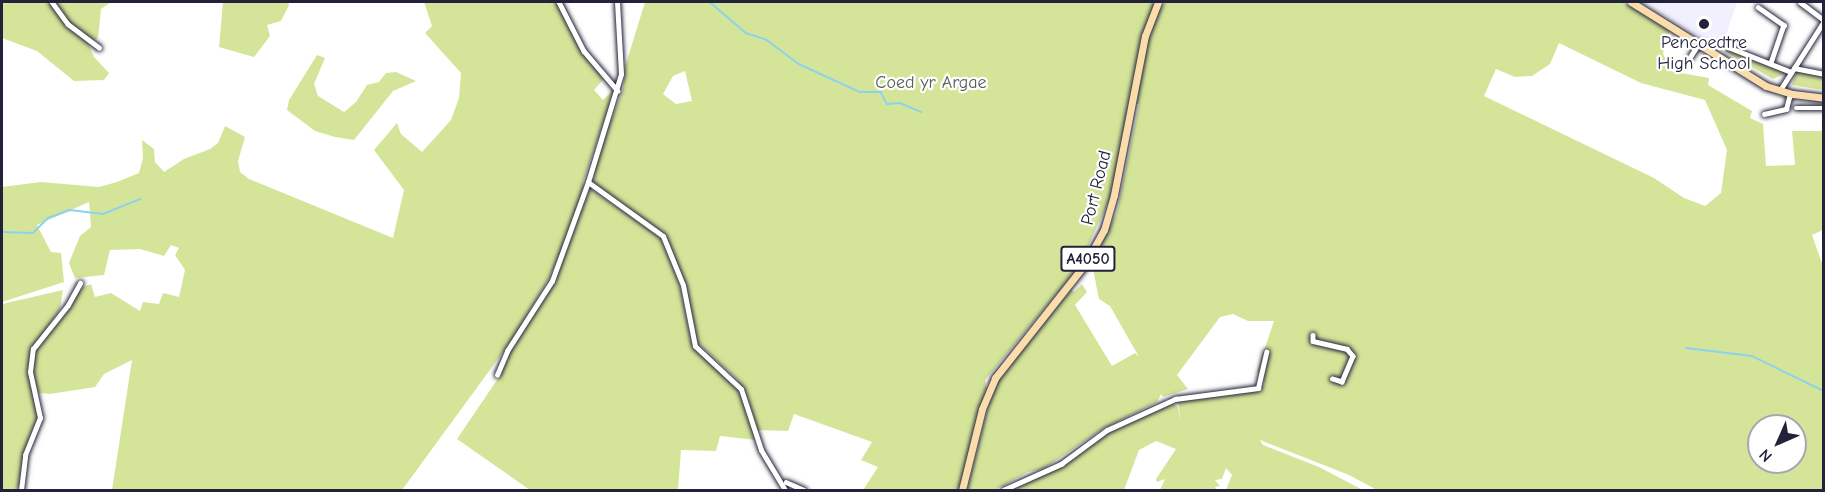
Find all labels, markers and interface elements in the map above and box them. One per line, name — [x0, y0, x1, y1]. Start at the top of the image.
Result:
marker: Pencoedtre High School — [1697, 17, 1711, 31]
place label: Pencoedtre High School — [1657, 33, 1751, 76]
park label: Coed yr Argae — [875, 72, 987, 94]
street label: Port Road — [1077, 149, 1117, 227]
road number: A4050 — [1060, 246, 1116, 272]
north arrow — [1747, 414, 1807, 474]
text: N — [1756, 445, 1776, 465]

